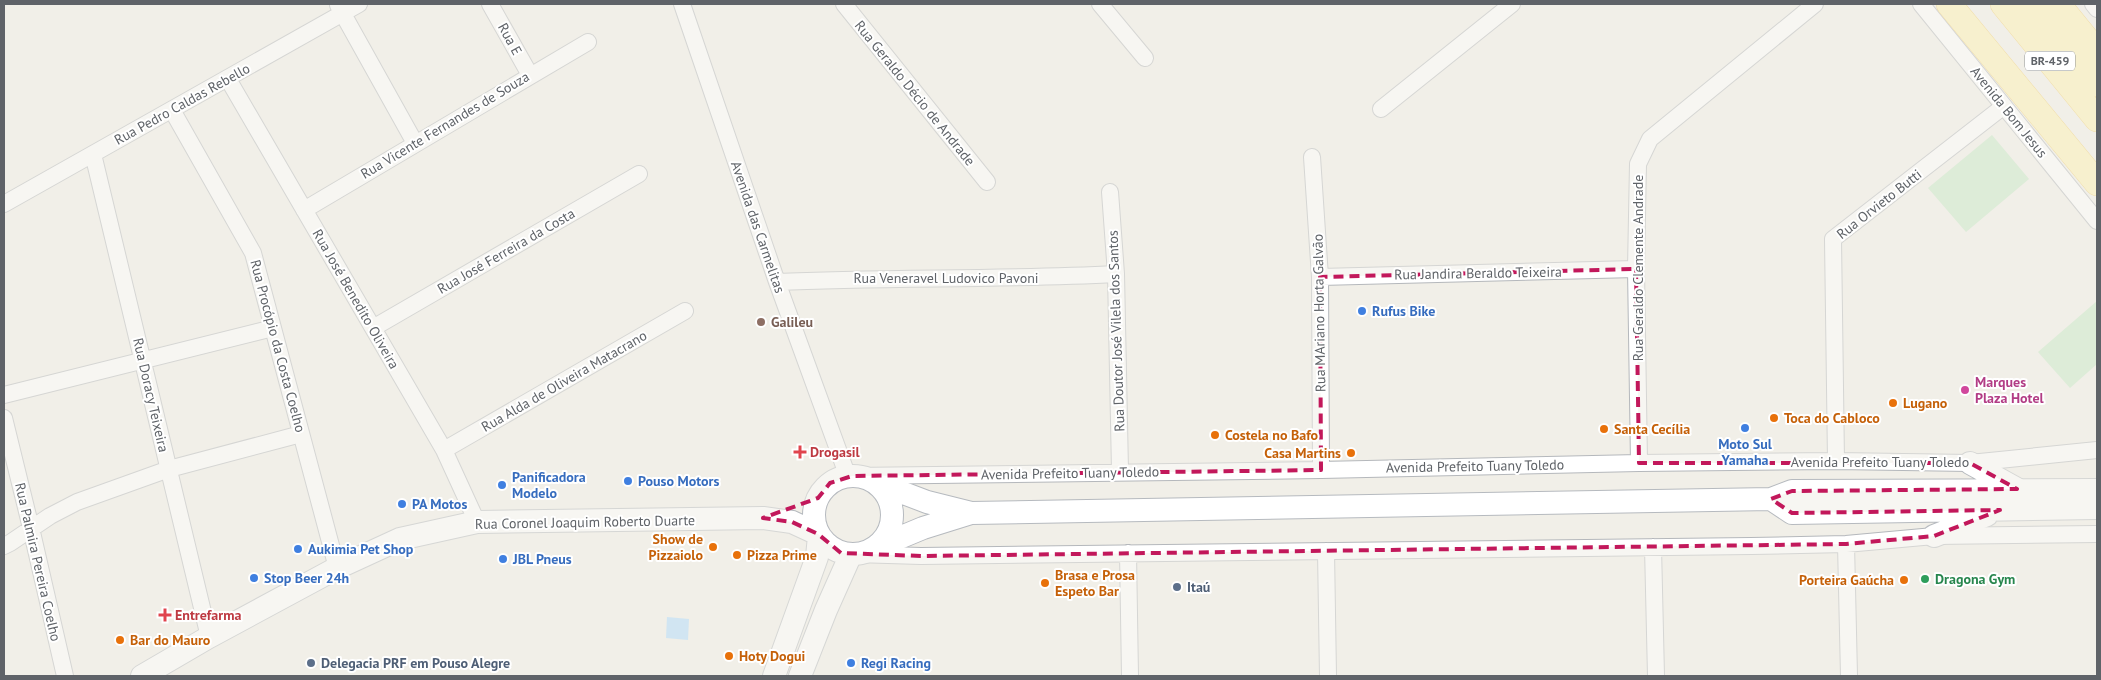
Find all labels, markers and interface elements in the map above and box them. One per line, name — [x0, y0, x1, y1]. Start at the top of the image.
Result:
street label: Rua Geraldo Décio de Andrade — [851, 17, 979, 169]
street label: Rua E — [494, 20, 526, 58]
road number: BR-459 — [2025, 51, 2075, 70]
street label: Rua Pedro Caldas Rebello — [111, 59, 253, 149]
street label: Avenida Bom Jesus — [1967, 63, 2051, 161]
street label: Rua Vicente Fernandes de Souza — [357, 67, 533, 183]
street label: Avenida das Carmelitas — [727, 159, 789, 296]
street label: Rua Orvieto Butti — [1833, 165, 1925, 243]
street label: Rua Geraldo Clemente Andrade — [1629, 175, 1647, 361]
street label: Rua José Ferreira da Costa — [434, 204, 578, 298]
street label: Rua José Benedito Oliveira — [309, 226, 403, 372]
street label: Rua Doutor José Vilela dos Santos — [1103, 230, 1129, 432]
street label: Rua MAriano Horta Galvão — [1309, 234, 1329, 392]
street label: Rua Procópio da Costa Coelho — [246, 258, 310, 434]
street label: Rua Jandira Beraldo Teixeira — [1394, 263, 1562, 283]
street label: Rua Veneravel Ludovico Pavoni — [853, 269, 1039, 287]
place label: Rufus Bike — [1372, 302, 1435, 320]
marker: Rufus Bike — [1356, 305, 1368, 317]
place label: Galileu — [771, 313, 813, 331]
marker: Galileu — [755, 316, 767, 328]
street label: Rua Alda de Oliveira Matacrano — [478, 326, 650, 436]
street label: Rua Doracy Teixeira — [129, 336, 173, 454]
place label: Marques Plaza Hotel — [1975, 373, 2045, 407]
marker: Marques Plaza Hotel — [1959, 384, 1971, 396]
place label: Lugano — [1903, 394, 1948, 412]
marker: Lugano — [1887, 397, 1899, 409]
place label: Toca do Cabloco — [1784, 409, 1880, 427]
marker: Toca do Cabloco — [1768, 412, 1780, 424]
place label: Santa Cecília — [1614, 420, 1690, 438]
marker: Moto Sul Yamaha — [1739, 422, 1751, 434]
marker: Santa Cecília — [1598, 423, 1610, 435]
place label: Costela no Bafo — [1225, 426, 1319, 444]
marker: Costela no Bafo — [1209, 429, 1221, 441]
place label: Moto Sul Yamaha — [1718, 435, 1773, 469]
place label: Drogasil — [810, 443, 861, 461]
place label: Casa Martins — [1264, 444, 1341, 462]
marker: Drogasil — [794, 446, 806, 458]
marker: Casa Martins — [1345, 447, 1357, 459]
street label: Avenida Prefeito Tuany Toledo — [1791, 453, 1969, 471]
street label: Avenida Prefeito Tuany Toledo — [1386, 455, 1564, 477]
street label: Avenida Prefeito Tuany Toledo — [981, 462, 1159, 484]
place label: Panificadora Modelo — [512, 468, 586, 502]
place label: Pouso Motors — [638, 472, 719, 490]
marker: Pouso Motors — [622, 475, 634, 487]
marker: Panificadora Modelo — [496, 479, 508, 491]
street label: Rua Palmira Pereira Coelho — [11, 481, 65, 643]
place label: PA Motos — [412, 495, 467, 513]
marker: PA Motos — [396, 498, 408, 510]
street label: Rua Coronel Joaquim Roberto Duarte — [475, 511, 695, 533]
place label: Show de Pizzaiolo — [649, 530, 703, 564]
place label: Aukimia Pet Shop — [308, 540, 414, 558]
marker: Show de Pizzaiolo — [707, 541, 719, 553]
marker: Aukimia Pet Shop — [292, 543, 304, 555]
place label: Pizza Prime — [747, 546, 817, 564]
marker: Pizza Prime — [731, 549, 743, 561]
place label: JBL Pneus — [512, 550, 572, 568]
marker: JBL Pneus — [497, 553, 509, 565]
place label: Brasa e Prosa Espeto Bar — [1055, 566, 1135, 600]
place label: Stop Beer 24h — [264, 569, 349, 587]
place label: Dragona Gym — [1935, 570, 2015, 588]
place label: Porteira Gaúcha — [1799, 571, 1894, 589]
marker: Stop Beer 24h — [248, 572, 260, 584]
marker: Dragona Gym — [1919, 573, 1931, 585]
marker: Porteira Gaúcha — [1898, 574, 1910, 586]
marker: Brasa e Prosa Espeto Bar — [1039, 577, 1051, 589]
place label: Itaú — [1187, 578, 1210, 596]
marker: Itaú — [1171, 581, 1183, 593]
place label: Entrefarma — [175, 606, 241, 624]
marker: Entrefarma — [159, 609, 171, 621]
place label: Bar do Mauro — [130, 631, 211, 649]
marker: Bar do Mauro — [114, 634, 126, 646]
place label: Hoty Dogui — [739, 647, 806, 665]
marker: Hoty Dogui — [723, 650, 735, 662]
place label: Delegacia PRF em Pouso Alegre — [321, 654, 510, 672]
place label: Regi Racing — [861, 654, 931, 672]
marker: Delegacia PRF em Pouso Alegre — [305, 657, 317, 669]
marker: Regi Racing — [845, 657, 857, 669]

